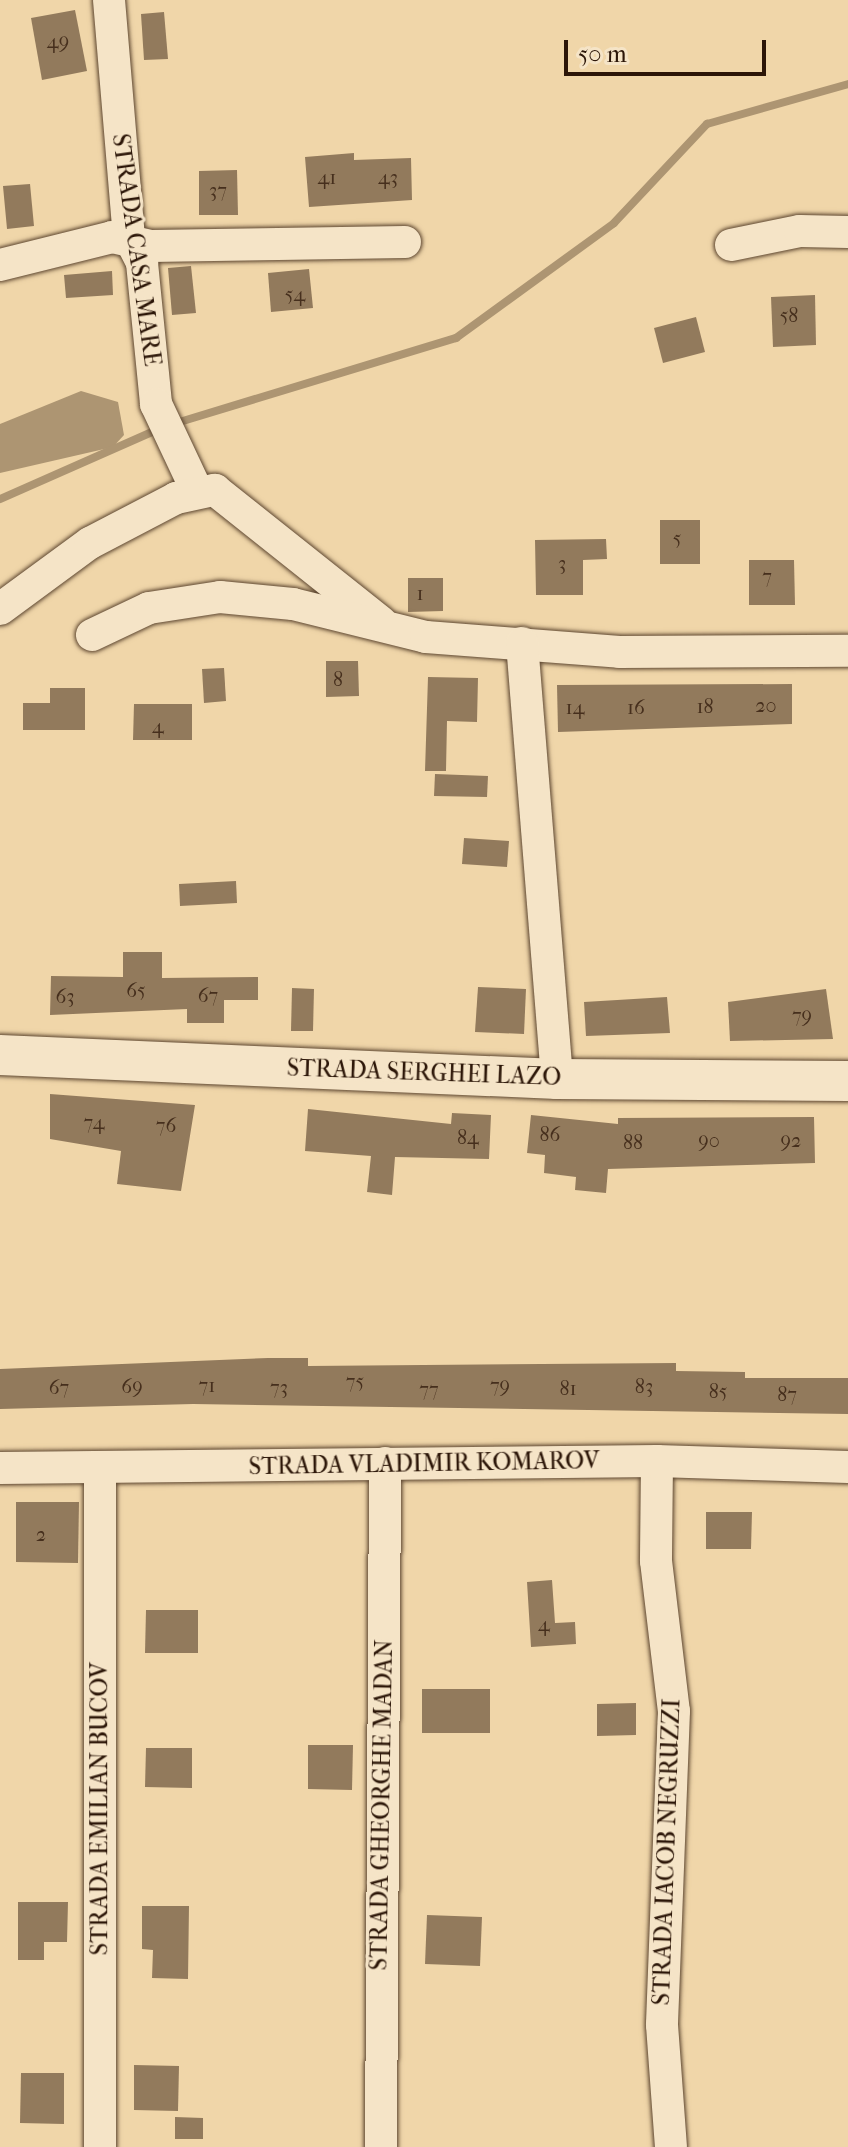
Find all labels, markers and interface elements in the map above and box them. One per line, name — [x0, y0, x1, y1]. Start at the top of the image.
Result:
scale bar — [568, 24, 770, 74]
house number: 49 — [47, 29, 69, 53]
text: 50 m — [578, 40, 627, 68]
street label: STRADA CASA MARE — [105, 132, 167, 368]
house number: 41 — [318, 165, 336, 189]
house number: 43 — [378, 165, 398, 189]
house number: 37 — [209, 178, 227, 202]
house number: 54 — [285, 282, 305, 306]
house number: 58 — [780, 303, 798, 327]
house number: 5 — [673, 526, 681, 550]
house number: 3 — [558, 551, 566, 575]
house number: 7 — [762, 564, 772, 588]
house number: 1 — [416, 581, 424, 605]
house number: 8 — [333, 667, 343, 691]
house number: 20 — [755, 693, 777, 717]
house number: 18 — [696, 694, 714, 718]
house number: 14 — [566, 695, 584, 719]
house number: 16 — [627, 695, 645, 719]
house number: 4 — [152, 714, 164, 738]
house number: 65 — [126, 978, 146, 1002]
house number: 67 — [198, 983, 218, 1007]
house number: 63 — [55, 984, 75, 1008]
house number: 79 — [792, 1003, 812, 1027]
street label: STRADA SERGHEI LAZO — [286, 1054, 562, 1092]
house number: 74 — [84, 1110, 104, 1134]
house number: 76 — [156, 1113, 176, 1137]
house number: 86 — [540, 1122, 560, 1146]
house number: 84 — [457, 1125, 479, 1149]
house number: 90 — [698, 1128, 720, 1152]
house number: 92 — [781, 1128, 801, 1152]
house number: 88 — [623, 1130, 643, 1154]
house number: 75 — [346, 1369, 364, 1393]
house number: 71 — [199, 1373, 215, 1397]
house number: 79 — [490, 1373, 510, 1397]
house number: 69 — [121, 1374, 143, 1398]
house number: 83 — [635, 1374, 653, 1398]
house number: 67 — [49, 1375, 69, 1399]
house number: 73 — [270, 1375, 288, 1399]
house number: 81 — [559, 1376, 577, 1400]
house number: 77 — [419, 1377, 439, 1401]
house number: 85 — [709, 1379, 727, 1403]
house number: 87 — [777, 1382, 797, 1406]
street label: STRADA VLADIMIR KOMAROV — [248, 1447, 600, 1481]
house number: 2 — [36, 1522, 46, 1546]
house number: 4 — [538, 1612, 550, 1636]
street label: STRADA GHEORGHE MADAN — [365, 1639, 399, 1971]
street label: STRADA EMILIAN BUCOV — [86, 1663, 114, 1955]
street label: STRADA IACOB NEGRUZZI — [647, 1698, 687, 2006]

